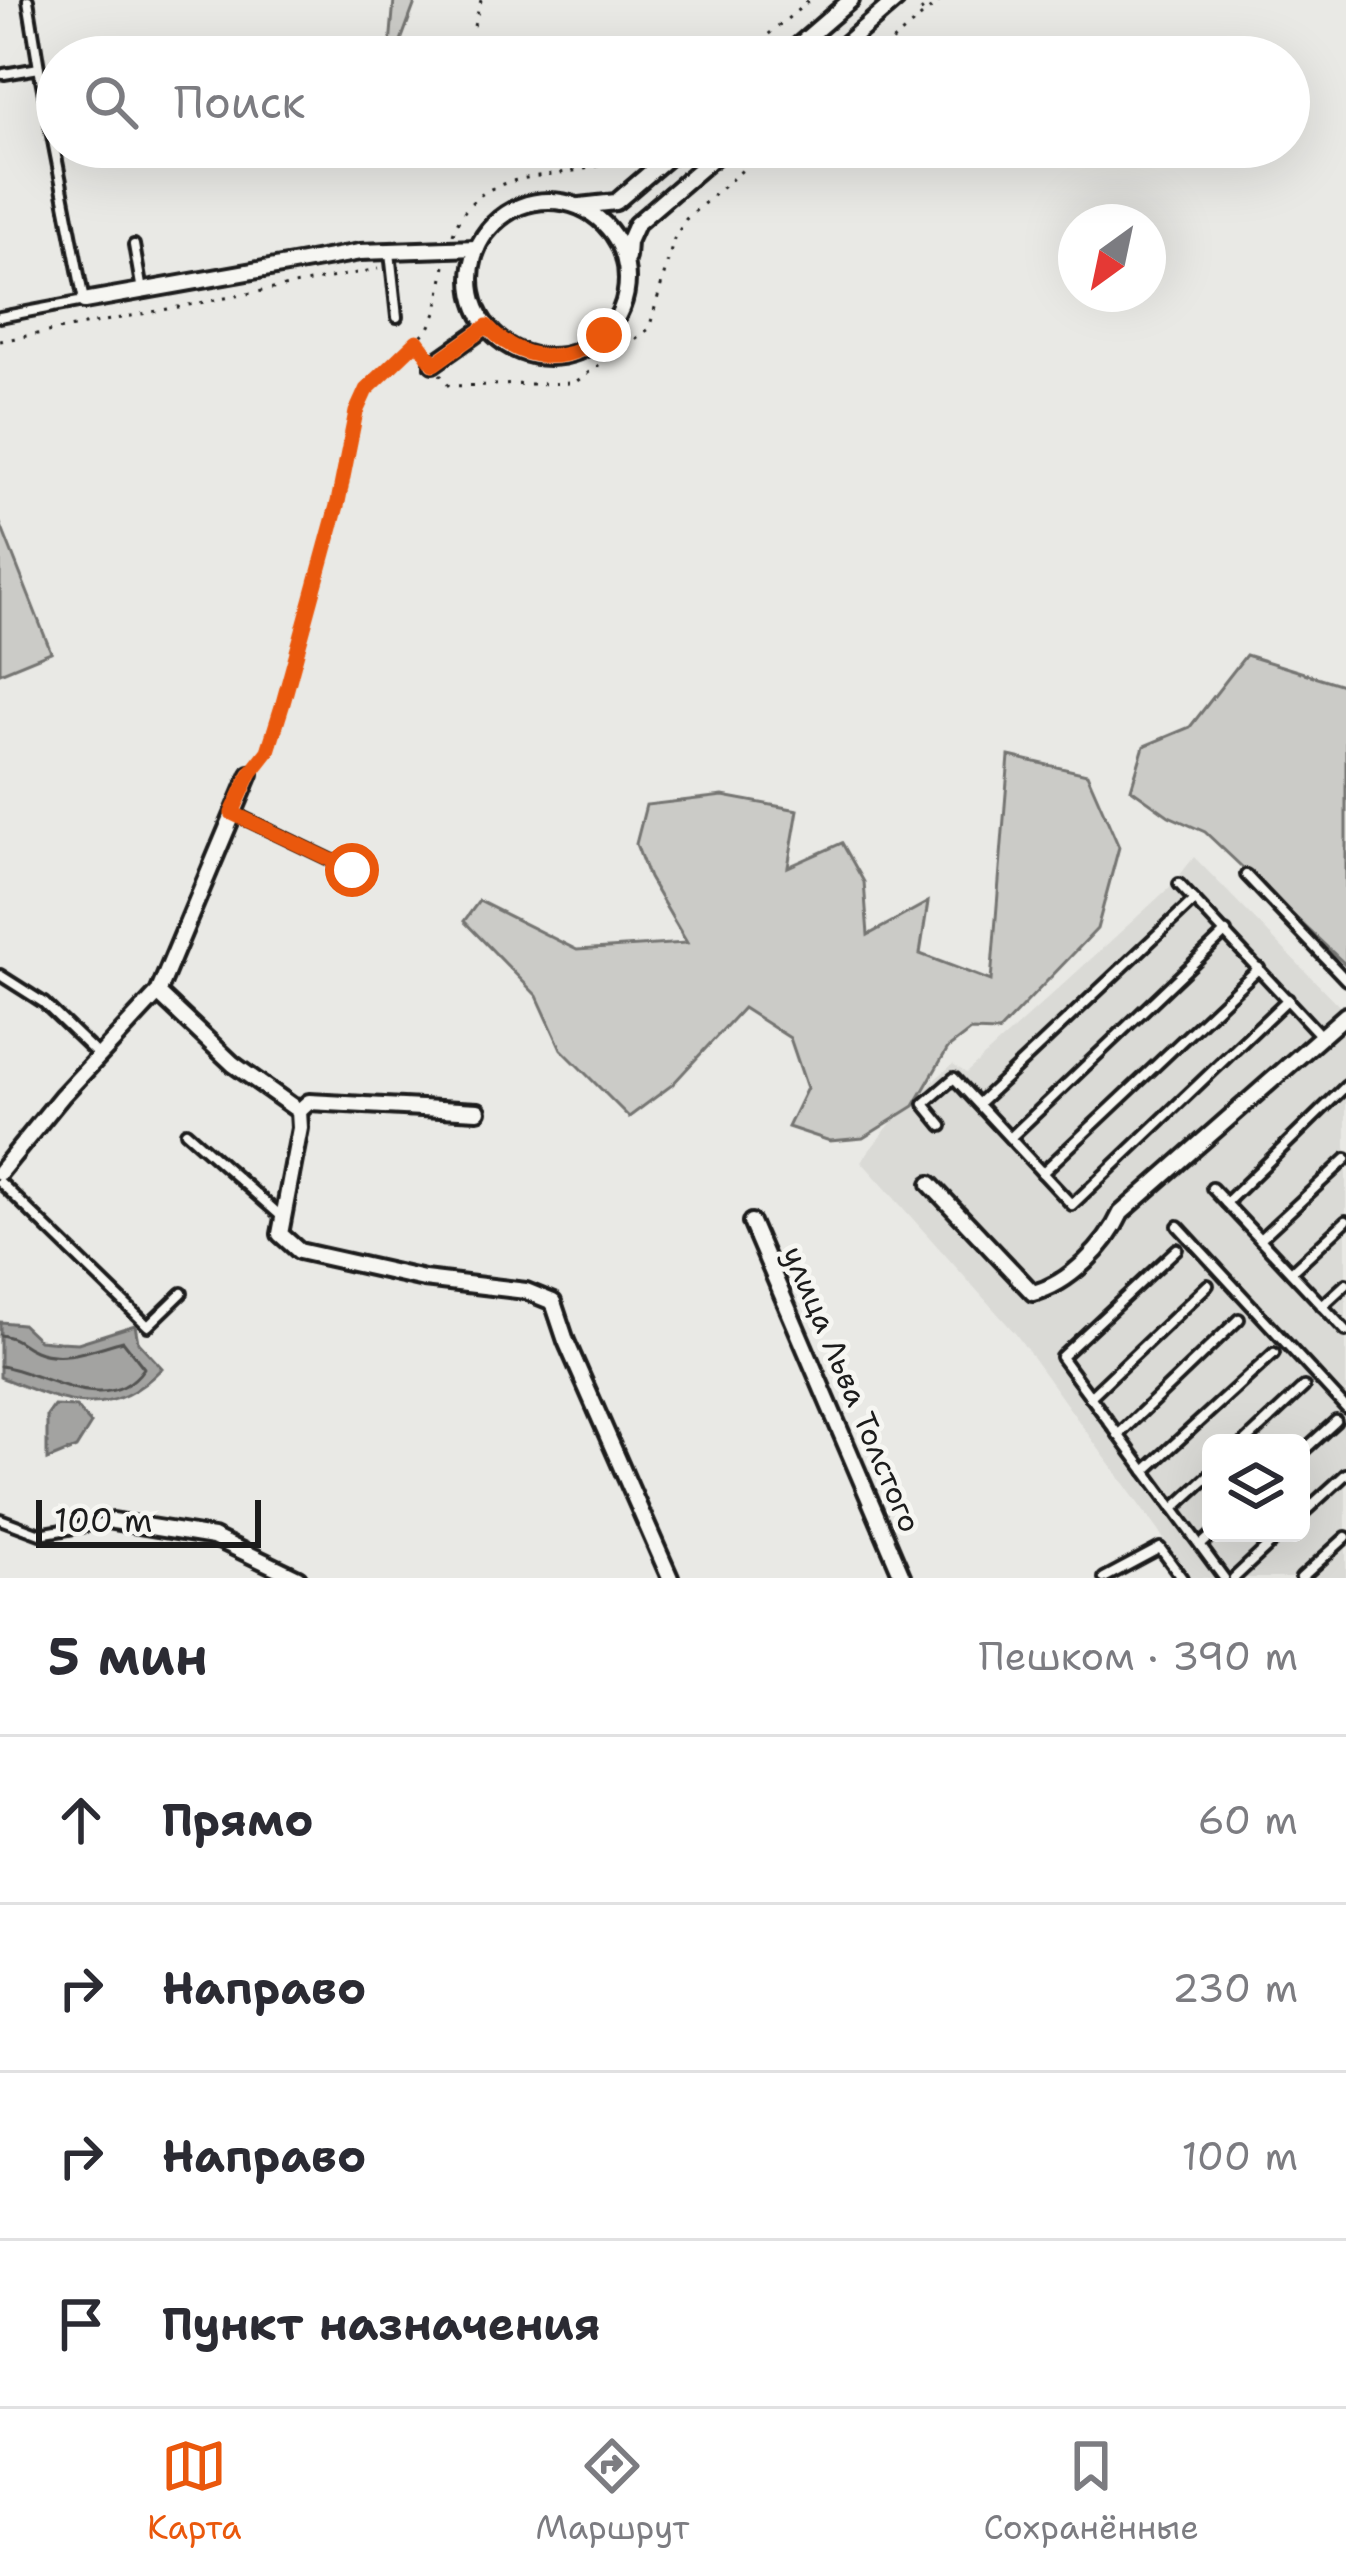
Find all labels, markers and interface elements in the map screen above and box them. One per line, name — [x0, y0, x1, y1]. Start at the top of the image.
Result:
search box — [36, 36, 1310, 168]
icon: search — [78, 69, 144, 135]
text: Поиск — [174, 72, 305, 132]
north arrow — [1058, 204, 1166, 312]
route end — [577, 308, 631, 362]
route start — [325, 843, 379, 897]
street label: улица Льва Толстого — [773, 1240, 931, 1538]
map controls — [1202, 1434, 1310, 1542]
button: layers — [1202, 1434, 1310, 1542]
scale bar — [36, 1494, 261, 1547]
text: 100 m — [54, 1498, 153, 1543]
text: 5 мин — [48, 1622, 208, 1690]
text: Пешком · 390 m — [979, 1630, 1298, 1682]
icon: ahead — [48, 1787, 114, 1853]
text: Прямо — [162, 1790, 313, 1850]
text: 60 m — [1198, 1794, 1298, 1846]
icon: right — [48, 1955, 114, 2021]
text: Направо — [162, 1958, 366, 2018]
text: 230 m — [1172, 1962, 1298, 2014]
icon: right — [48, 2123, 114, 2189]
text: Направо — [162, 2126, 366, 2186]
text: 100 m — [1182, 2130, 1298, 2182]
icon: arrive — [48, 2291, 114, 2357]
text: Пункт назначения — [162, 2294, 601, 2354]
tab: Карта — [147, 2433, 241, 2550]
tab: Маршрут — [535, 2433, 689, 2550]
tab: Сохранённые — [983, 2433, 1199, 2550]

